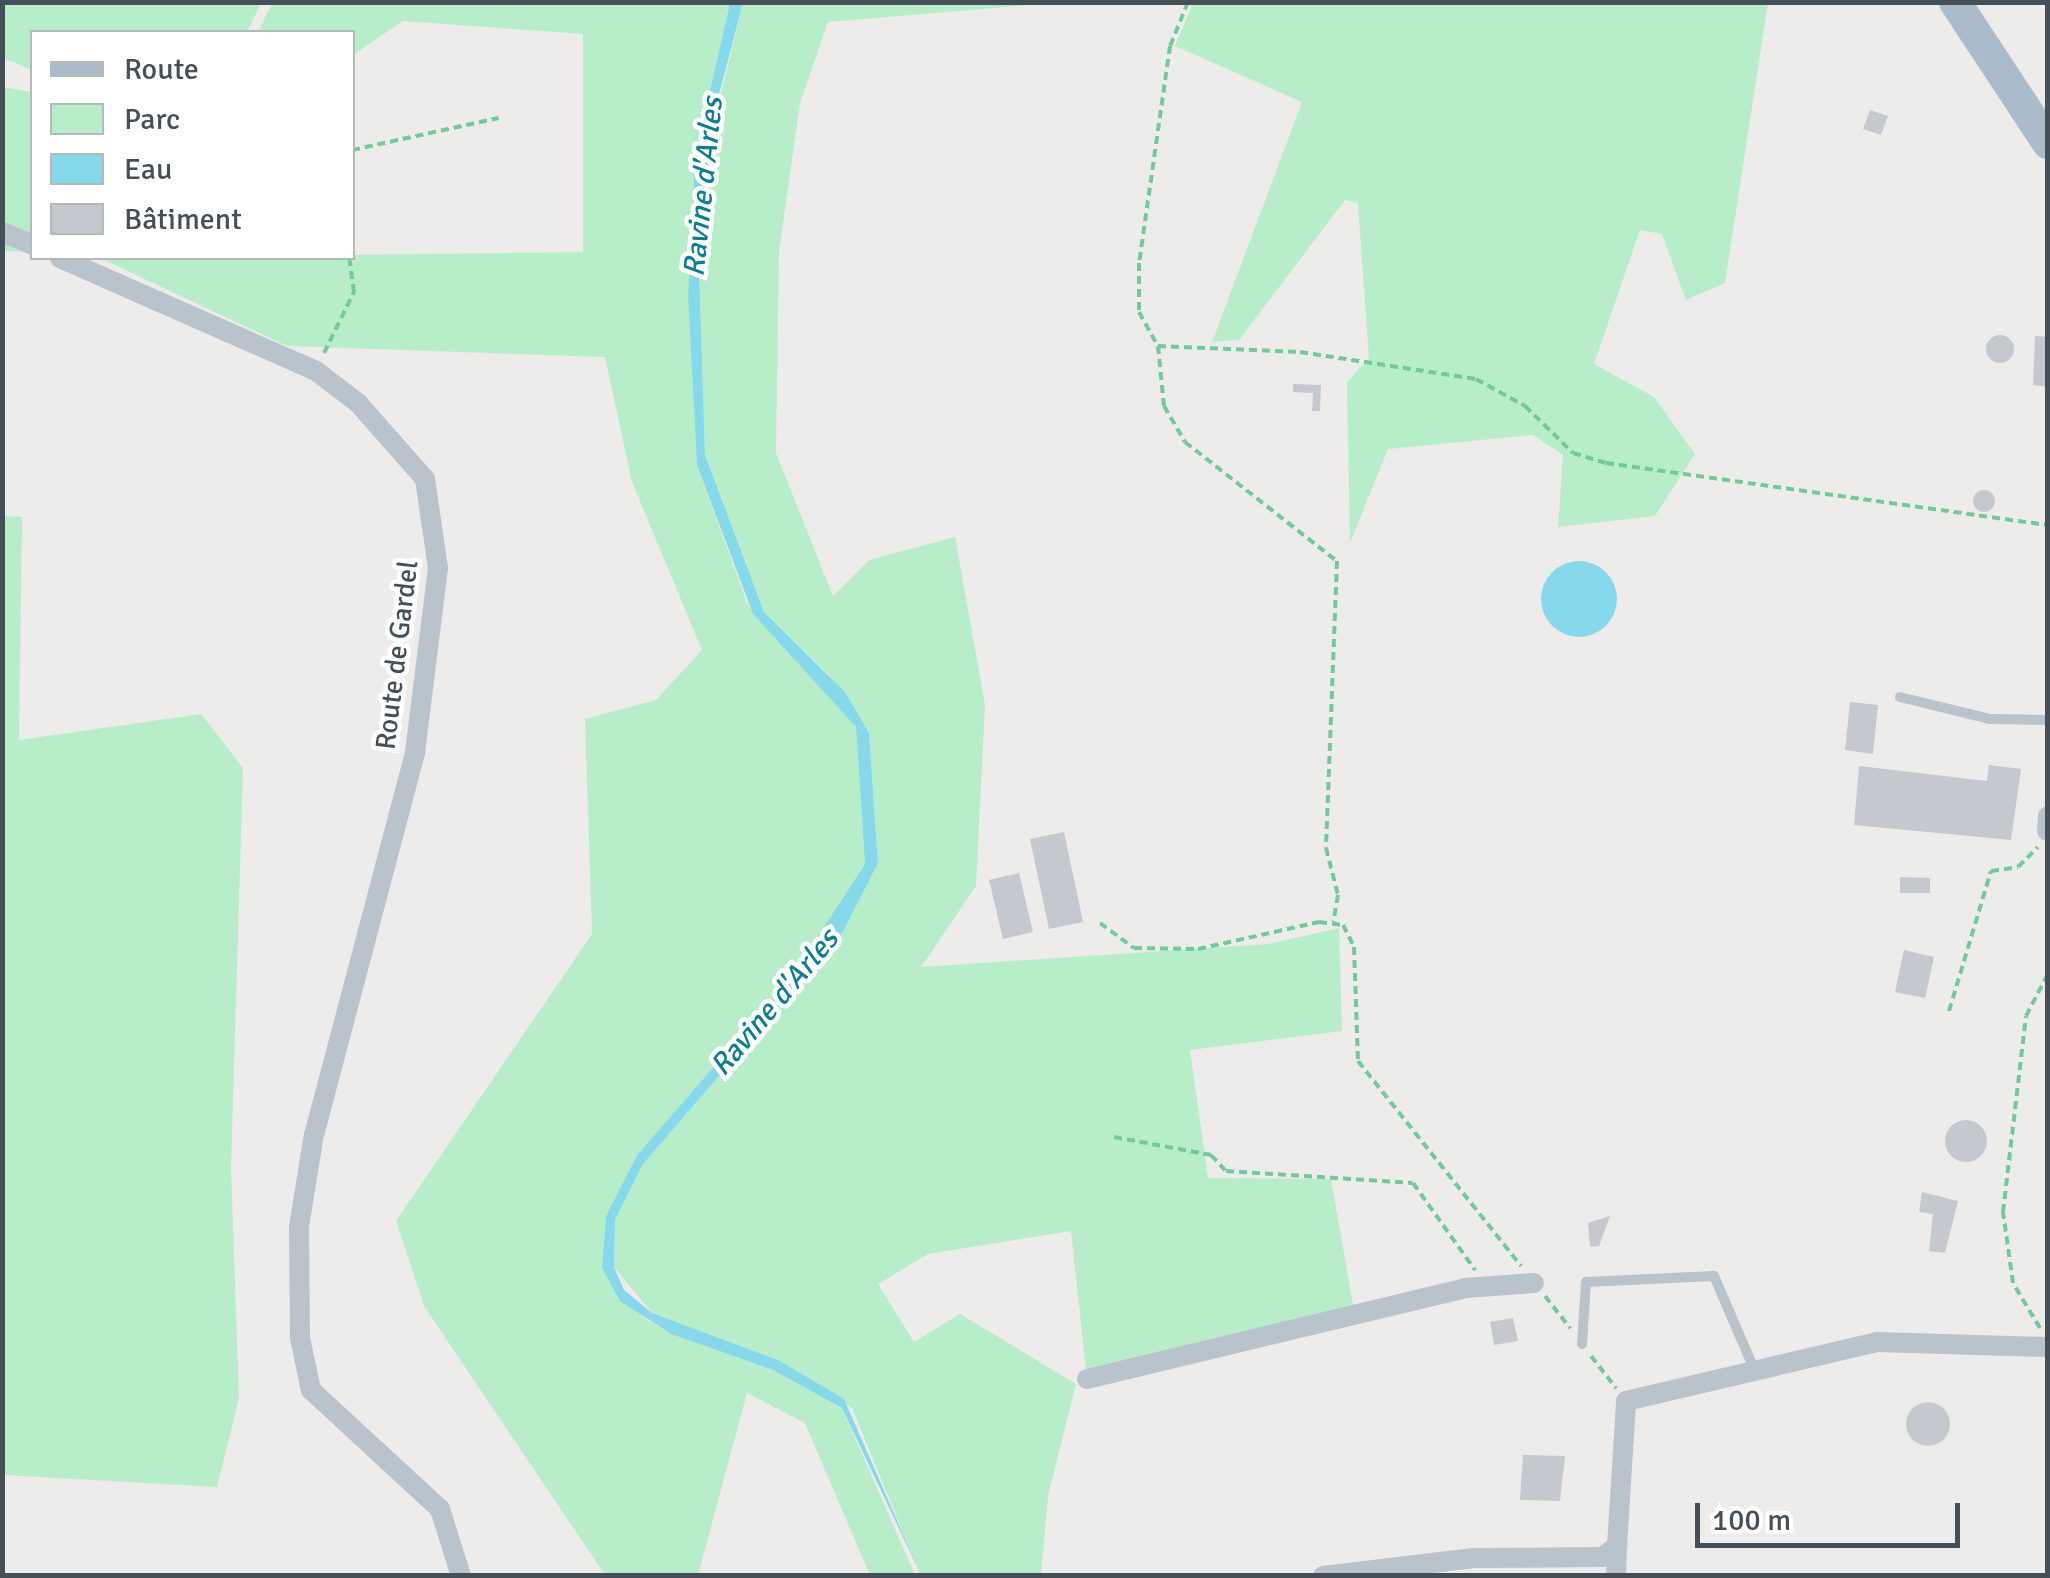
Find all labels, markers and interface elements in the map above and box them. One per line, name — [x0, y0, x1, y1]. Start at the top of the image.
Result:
legend — [30, 30, 355, 260]
text: Route — [124, 51, 199, 88]
water label: Ravine d'Arles — [677, 96, 731, 278]
text: Parc — [124, 101, 180, 138]
text: Eau — [124, 151, 172, 188]
text: Bâtiment — [124, 201, 242, 238]
street label: Route de Gardel — [369, 558, 425, 752]
water label: Ravine d'Arles — [703, 922, 847, 1084]
scale bar — [1700, 1483, 1965, 1545]
text: 100 m — [1712, 1502, 1791, 1539]

